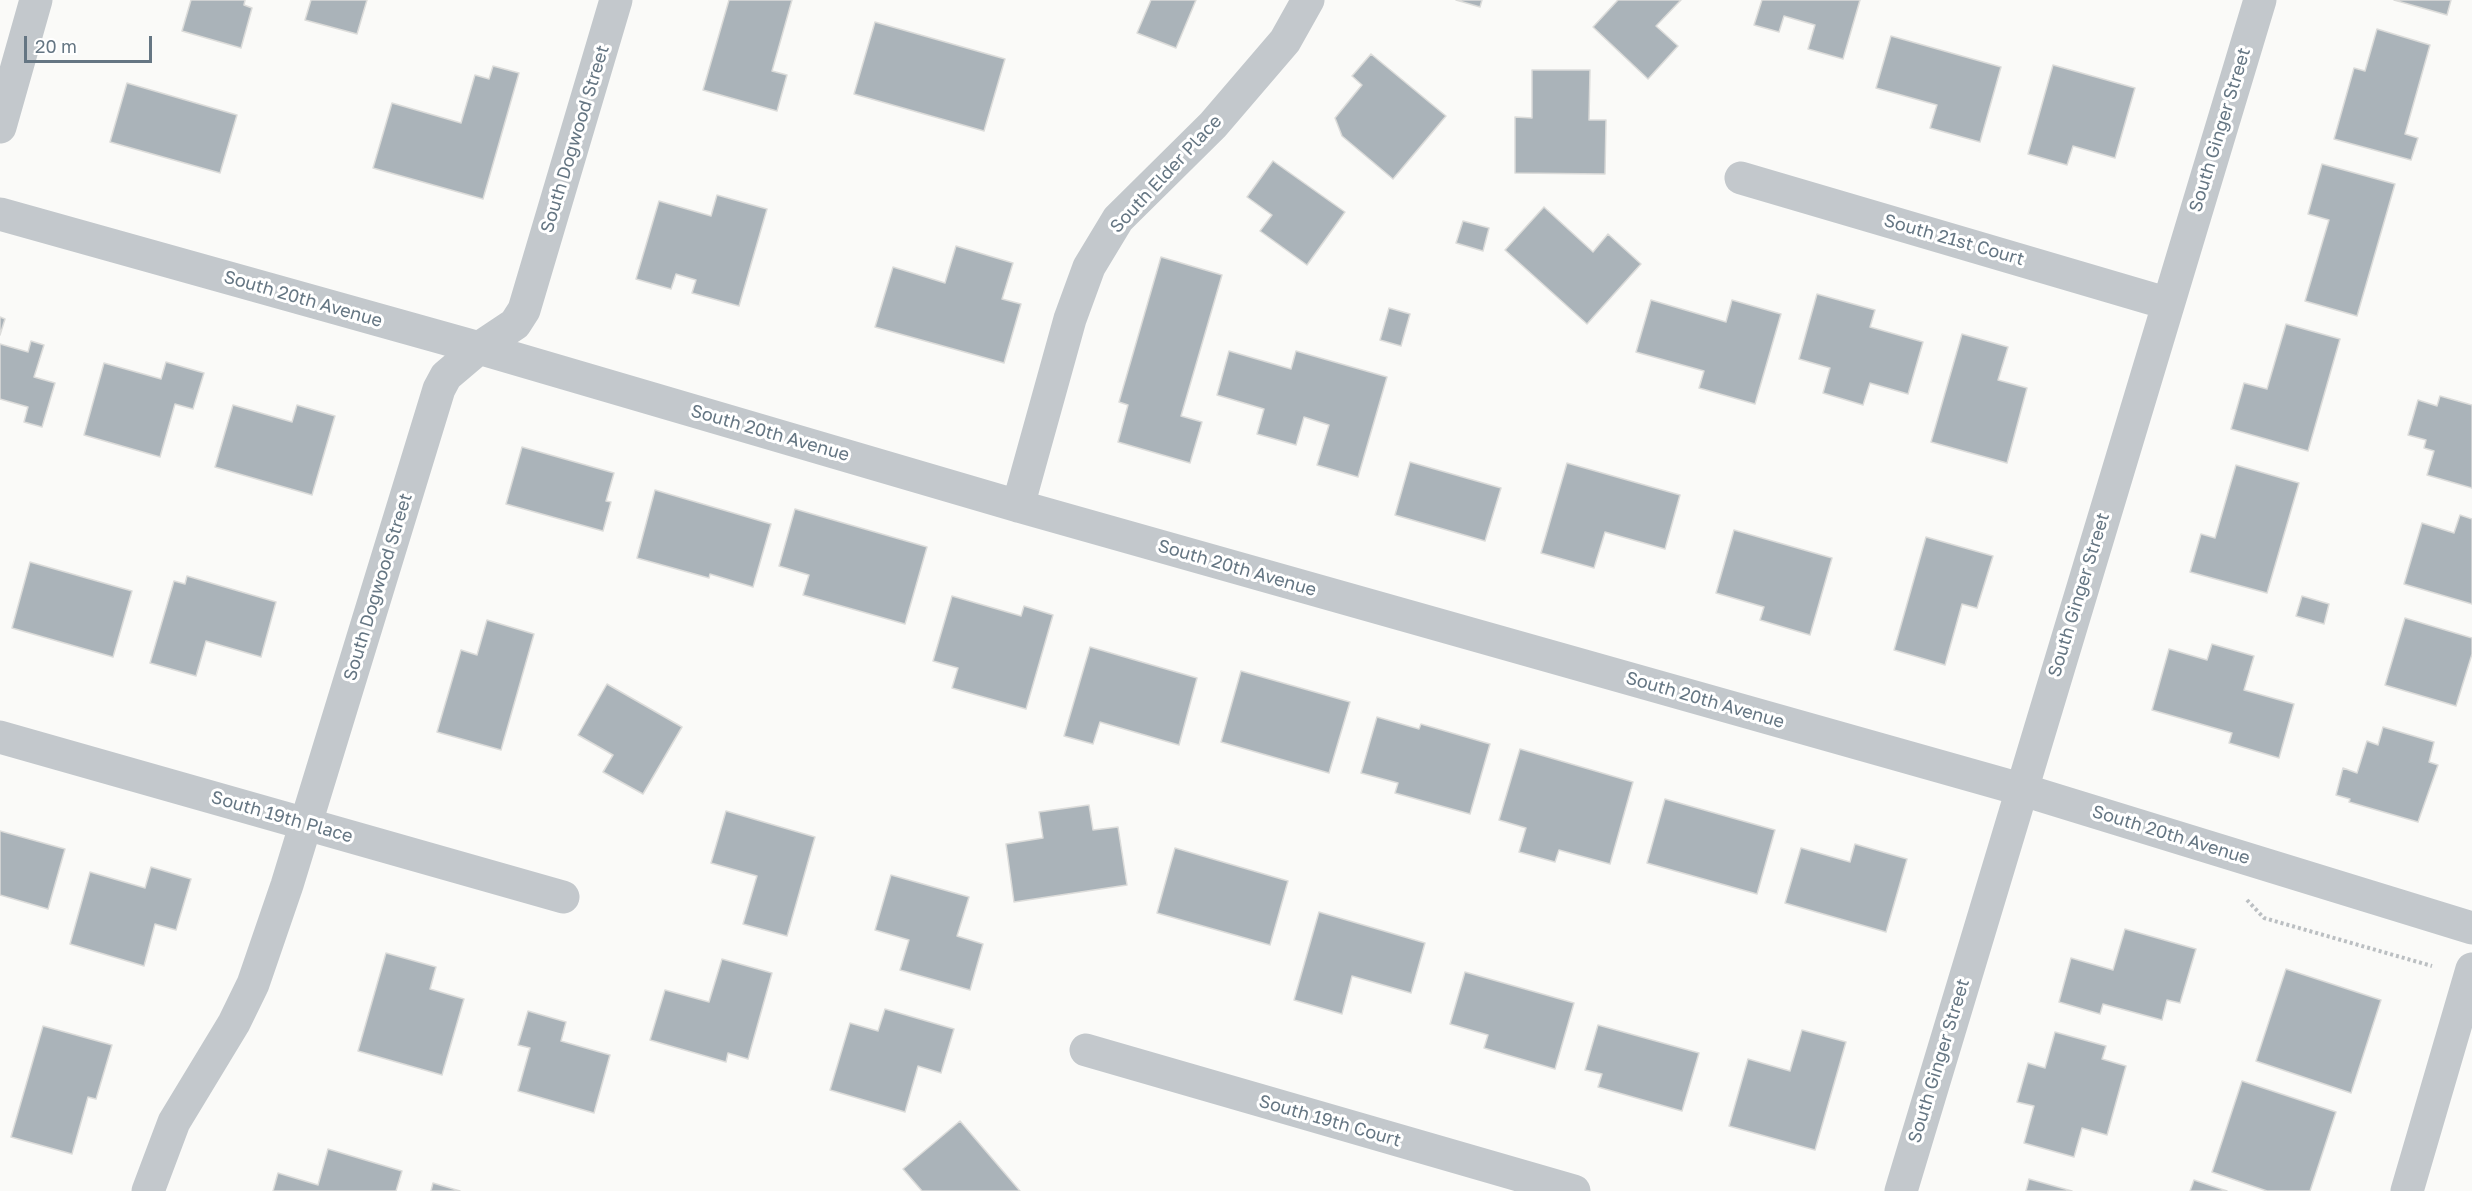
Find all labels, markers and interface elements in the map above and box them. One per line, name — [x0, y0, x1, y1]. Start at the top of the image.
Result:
scale bar — [27, 24, 154, 62]
text: 20 m — [35, 35, 77, 57]
street label: South Dogwood Street — [536, 42, 614, 236]
street label: South Ginger Street — [2185, 45, 2255, 215]
street label: South Elder Place — [1106, 110, 1226, 238]
street label: South 21st Court — [1881, 210, 2027, 270]
street label: South 20th Avenue — [221, 266, 385, 332]
street label: South 20th Avenue — [688, 400, 852, 466]
street label: South Dogwood Street — [339, 490, 417, 684]
street label: South Ginger Street — [2044, 510, 2114, 680]
street label: South 20th Avenue — [1155, 535, 1319, 601]
street label: South 20th Avenue — [1623, 667, 1787, 733]
street label: South 19th Place — [209, 786, 355, 848]
street label: South 20th Avenue — [2089, 801, 2253, 869]
street label: South Ginger Street — [1904, 976, 1974, 1146]
street label: South 19th Court — [1256, 1090, 1404, 1152]

